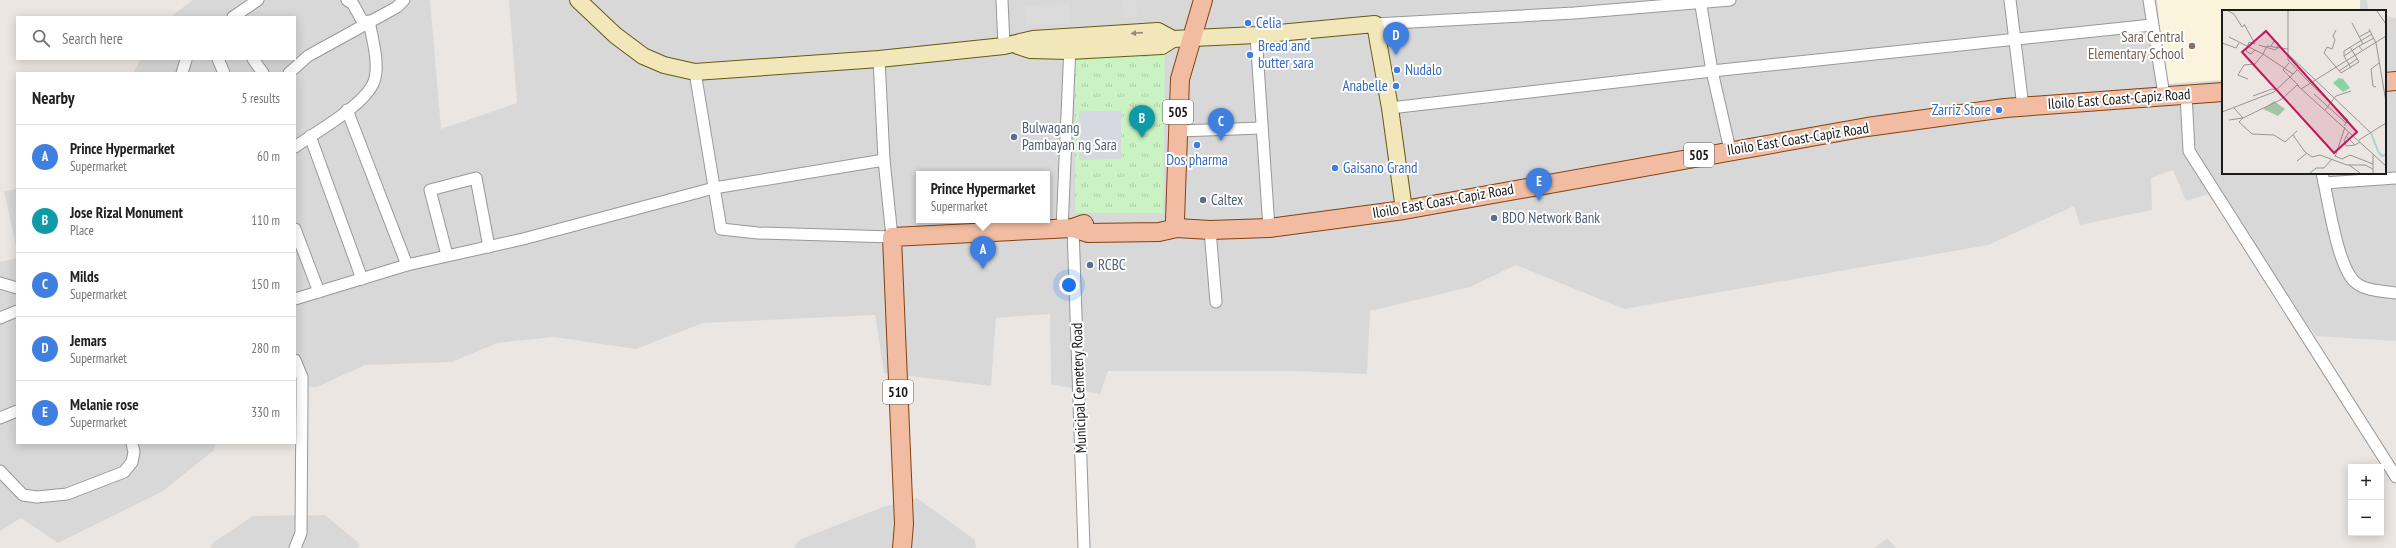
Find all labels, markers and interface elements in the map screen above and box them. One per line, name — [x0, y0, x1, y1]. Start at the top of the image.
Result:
inset map — [2222, 10, 2386, 174]
place label: Celia — [1256, 13, 1281, 32]
search box — [16, 16, 296, 60]
marker: Celia — [1243, 18, 1253, 28]
pin: D — [1383, 22, 1409, 55]
icon: search — [30, 27, 52, 49]
place label: Sara Central Elementary School — [2088, 27, 2185, 63]
text: Search here — [62, 29, 123, 48]
one-way arrow — [1131, 29, 1143, 36]
place label: Bread and butter sara — [1258, 36, 1314, 72]
marker: Sara Central Elementary School — [2187, 41, 2197, 51]
marker: Bread and butter sara — [1245, 50, 1255, 60]
place label: Nudalo — [1405, 60, 1442, 79]
marker: Nudalo — [1392, 65, 1402, 75]
place label: Anabelle — [1342, 76, 1388, 95]
marker: Anabelle — [1391, 81, 1401, 91]
street label: Iloilo East Coast-Capiz Road — [2047, 84, 2191, 113]
text: Nearby — [32, 87, 75, 109]
text: 5 results — [241, 90, 280, 107]
road number: 505 — [1163, 100, 1193, 124]
place label: Zarriz Store — [1932, 100, 1991, 119]
pin: B — [1129, 105, 1155, 138]
marker: Zarriz Store — [1994, 105, 2004, 115]
pin: C — [1208, 108, 1234, 141]
place label: Bulwagang Pambayan ng Sara — [1022, 118, 1117, 154]
street label: Iloilo East Coast-Capiz Road — [1726, 118, 1870, 159]
marker: Bulwagang Pambayan ng Sara — [1009, 132, 1019, 142]
text: Prince Hypermarket — [70, 139, 175, 158]
marker: Dos pharma — [1192, 140, 1202, 150]
road number: 505 — [1684, 143, 1714, 167]
text: A — [42, 148, 48, 165]
text: 60 m — [257, 148, 280, 165]
place label: Dos pharma — [1166, 150, 1228, 169]
text: Supermarket — [70, 158, 127, 175]
place label: Gaisano Grand — [1343, 158, 1418, 177]
marker: Gaisano Grand — [1330, 163, 1340, 173]
pin: E — [1526, 168, 1552, 201]
popup — [916, 171, 1050, 223]
text: Prince Hypermarket — [931, 179, 1035, 198]
street label: Iloilo East Coast-Capiz Road — [1371, 179, 1515, 222]
place label: Caltex — [1211, 190, 1243, 209]
marker: Caltex — [1198, 195, 1208, 205]
text: Supermarket — [931, 198, 988, 215]
text: Jose Rizal Monument — [70, 203, 183, 222]
place label: BDO Network Bank — [1502, 208, 1600, 227]
text: B — [42, 212, 48, 229]
text: 110 m — [251, 212, 280, 229]
marker: BDO Network Bank — [1489, 213, 1499, 223]
text: Place — [70, 222, 94, 239]
pin: A — [970, 236, 996, 269]
place label: RCBC — [1098, 255, 1126, 274]
marker: RCBC — [1085, 260, 1095, 270]
text: Milds — [70, 267, 99, 286]
your location — [1059, 275, 1079, 295]
text: C — [42, 276, 48, 293]
text: 150 m — [251, 276, 280, 293]
text: Supermarket — [70, 286, 127, 303]
street label: Municipal Cemetery Road — [1067, 322, 1090, 454]
text: Jemars — [70, 331, 107, 350]
text: D — [42, 340, 48, 357]
text: 280 m — [251, 340, 280, 357]
text: Supermarket — [70, 350, 127, 367]
road number: 510 — [883, 380, 913, 404]
text: Melanie rose — [70, 395, 139, 414]
text: E — [42, 404, 48, 421]
text: 330 m — [251, 404, 280, 421]
text: Supermarket — [70, 414, 127, 431]
map controls — [2348, 464, 2384, 536]
button: + — [2348, 464, 2384, 500]
button: − — [2348, 500, 2384, 536]

